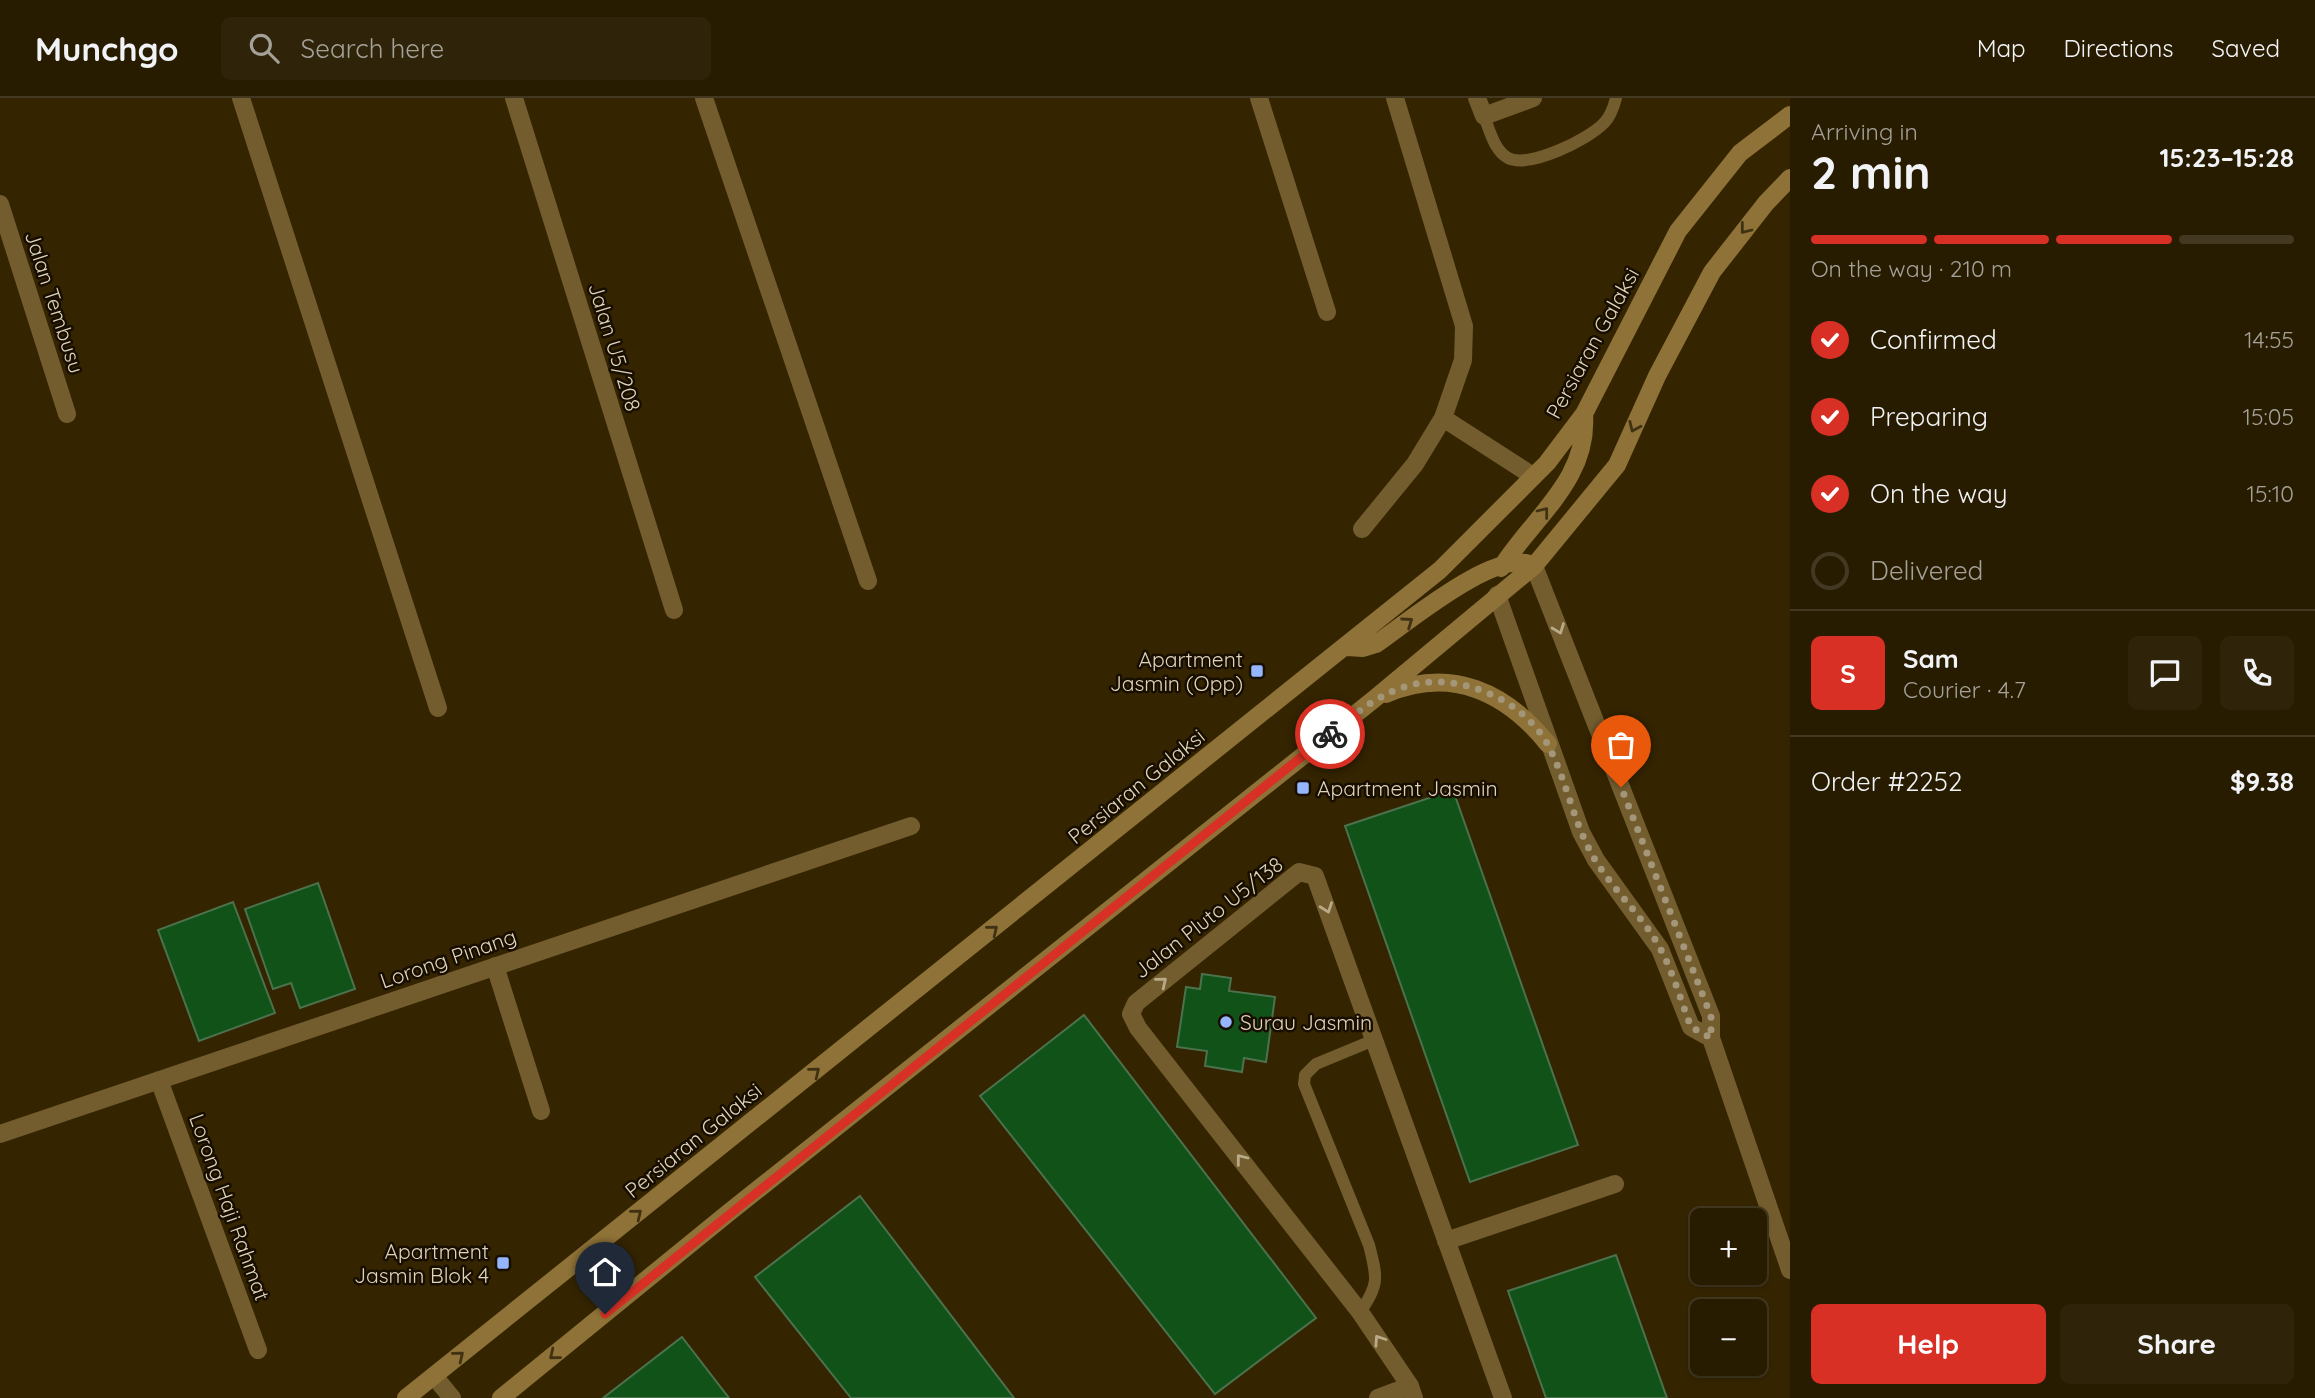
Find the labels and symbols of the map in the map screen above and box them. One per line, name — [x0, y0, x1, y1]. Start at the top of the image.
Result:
one-way arrow — [1741, 221, 1753, 234]
street label: Jalan Tembusu — [20, 228, 90, 376]
street label: Persiaran Galaksi — [1540, 263, 1644, 423]
street label: Jalan U5/208 — [583, 280, 647, 414]
one-way arrow — [1628, 420, 1642, 432]
one-way arrow — [1535, 507, 1548, 519]
one-way arrow — [1400, 618, 1413, 630]
one-way arrow — [1550, 623, 1564, 635]
place label: Apartment Jasmin (Opp) — [1110, 646, 1243, 696]
marker: Apartment Jasmin (Opp) — [1249, 663, 1265, 679]
courier — [1295, 699, 1365, 769]
pin — [1591, 715, 1651, 787]
street label: Persiaran Galaksi — [1062, 723, 1210, 849]
place label: Apartment Jasmin — [1317, 775, 1498, 801]
marker: Apartment Jasmin — [1295, 780, 1311, 796]
street label: Jalan Pluto U5/138 — [1128, 851, 1288, 983]
one-way arrow — [1319, 902, 1333, 914]
street label: Lorong Pinang — [377, 923, 519, 993]
one-way arrow — [985, 925, 997, 938]
one-way arrow — [1154, 978, 1166, 991]
place label: Surau Jasmin — [1240, 1009, 1372, 1035]
marker: Surau Jasmin — [1218, 1014, 1234, 1030]
one-way arrow — [807, 1067, 819, 1080]
street label: Persiaran Galaksi — [619, 1077, 767, 1203]
street label: Lorong Haji Rahmat — [184, 1110, 276, 1304]
one-way arrow — [1236, 1155, 1249, 1167]
one-way arrow — [629, 1209, 642, 1222]
place label: Apartment Jasmin Blok 4 — [354, 1238, 489, 1288]
pin — [575, 1242, 635, 1314]
marker: Apartment Jasmin Blok 4 — [495, 1255, 511, 1271]
one-way arrow — [1375, 1335, 1387, 1348]
one-way arrow — [550, 1346, 562, 1359]
one-way arrow — [452, 1351, 464, 1364]

